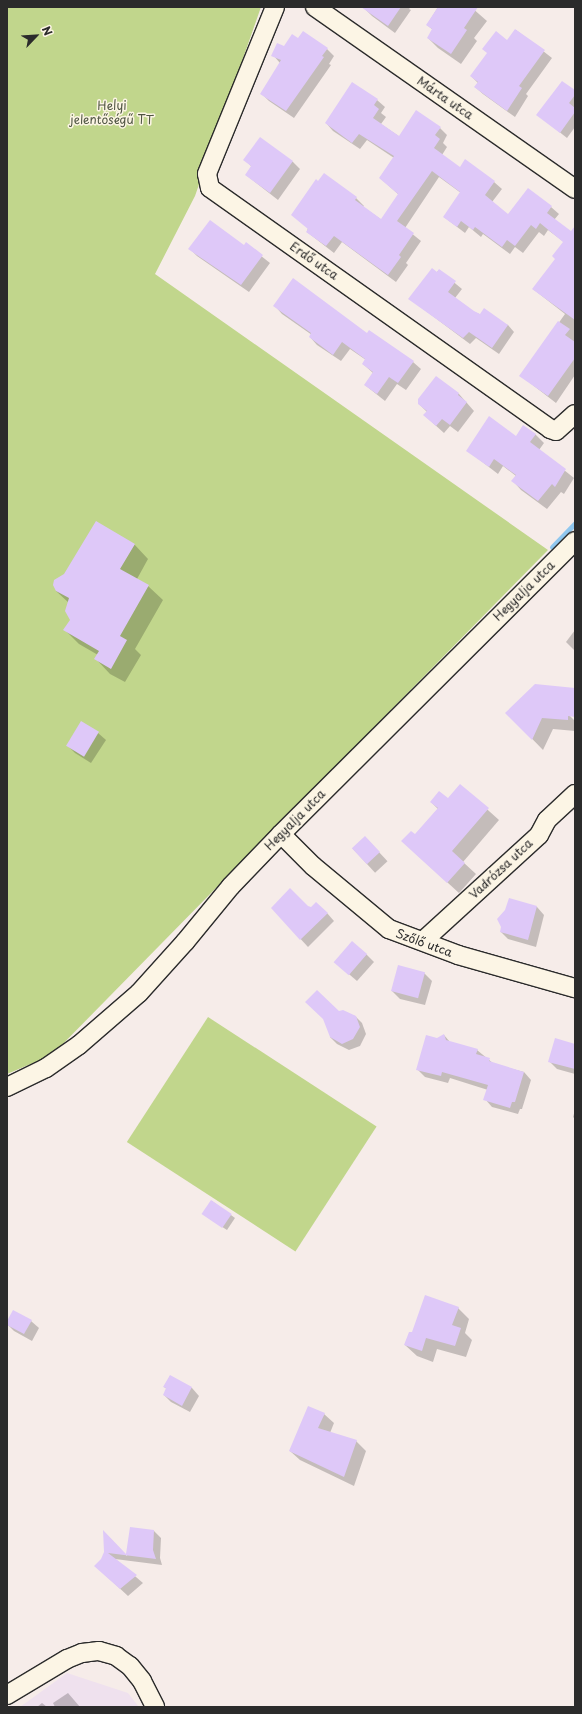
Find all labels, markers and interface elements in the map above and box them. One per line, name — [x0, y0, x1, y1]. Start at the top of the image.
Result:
north arrow — [16, 16, 56, 56]
text: N — [38, 23, 57, 38]
street label: Márta utca — [414, 73, 476, 123]
park label: Helyi jelentőségű TT — [70, 99, 154, 127]
street label: Erdő utca — [287, 239, 341, 283]
street label: Hegyalja utca — [490, 558, 558, 624]
street label: Hegyalja utca — [262, 787, 328, 853]
street label: Vadrózsa utca — [466, 836, 536, 902]
street label: Szőlő utca — [393, 926, 455, 960]

